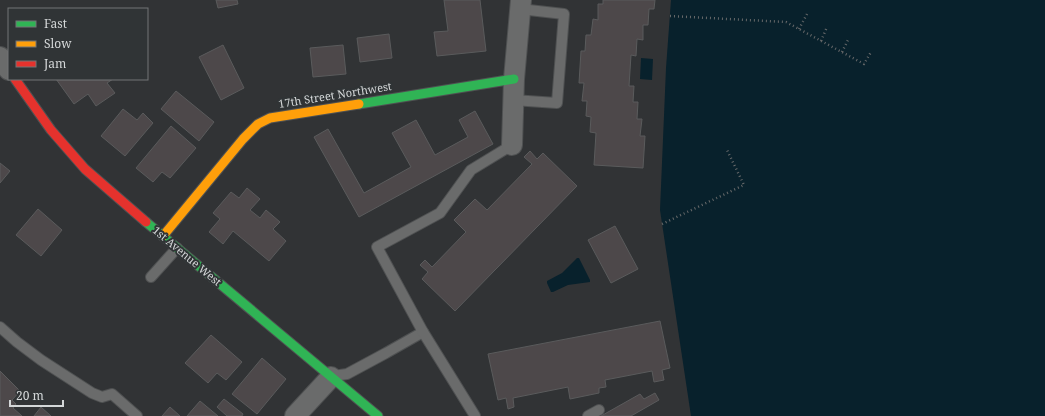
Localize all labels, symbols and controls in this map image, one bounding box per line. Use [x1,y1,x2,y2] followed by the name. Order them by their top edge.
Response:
[8,8,148,80] legend
[44,15,67,32] text: Fast
[44,35,72,52] text: Slow
[43,55,66,72] text: Jam
[277,78,393,111] street label: 17th Street Northwest
[150,222,225,289] street label: 1st Avenue West
[10,382,63,408] scale bar
[16,387,44,404] text: 20 m

